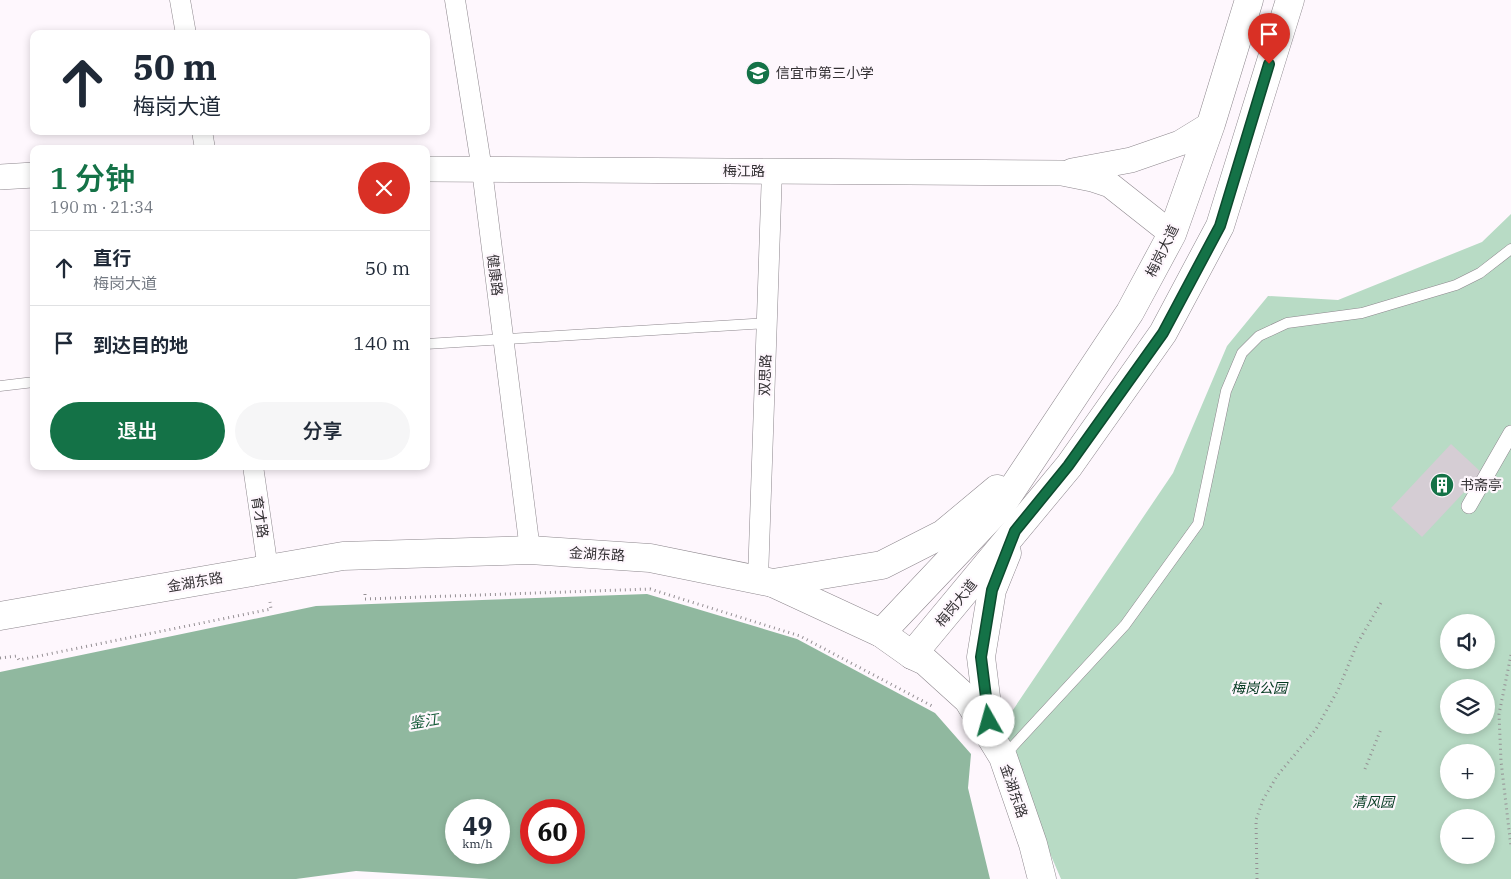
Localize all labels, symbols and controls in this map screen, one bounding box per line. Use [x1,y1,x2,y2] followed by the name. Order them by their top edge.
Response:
[1248,13,1290,64] pin
[1255,20,1283,48] icon: arrive
[133,44,217,90] text: 50 m
[50,50,115,115] icon: ahead
[745,60,771,86] school or university icon: 信宜市第三小学
[776,64,874,82] place label: 信宜市第三小学
[133,91,221,120] text: 梅岗大道
[50,158,135,197] text: 1 分钟
[358,162,410,214] button: close
[723,162,765,180] street label: 梅江路
[50,197,153,217] text: 190 m · 21:34
[1142,222,1182,280] street label: 梅岗大道
[93,246,131,270] text: 直行
[484,253,506,297] street label: 健康路
[50,254,78,282] icon: ahead
[365,256,410,280] text: 50 m
[93,273,157,293] text: 梅岗大道
[50,329,78,357] icon: arrive
[353,331,410,355] text: 140 m
[93,333,188,357] text: 到达目的地
[755,354,775,396] street label: 双思路
[50,402,225,460] button: 退出
[235,402,410,460] button: 分享
[1429,472,1455,498] building icon: 书斋亭
[1460,476,1502,494] place label: 书斋亭
[248,495,272,539] street label: 育才路
[569,544,625,564] street label: 金湖东路
[166,568,224,596] street label: 金湖东路
[931,576,981,630] street label: 梅岗大道
[1440,614,1495,864] map controls
[1440,614,1495,669] button: sound
[1231,679,1289,697] park label: 梅岗公园
[1440,679,1495,734] button: layers
[962,694,1014,746] position arrow
[408,709,442,733] water label: 鉴江
[1440,744,1495,799] button: +
[996,762,1032,820] street label: 金湖东路
[1352,793,1396,811] park label: 清风园
[520,799,585,864] speed limit sign: 60
[462,809,493,842] text: 49
[1440,809,1495,864] button: −
[462,836,493,851] text: km/h

